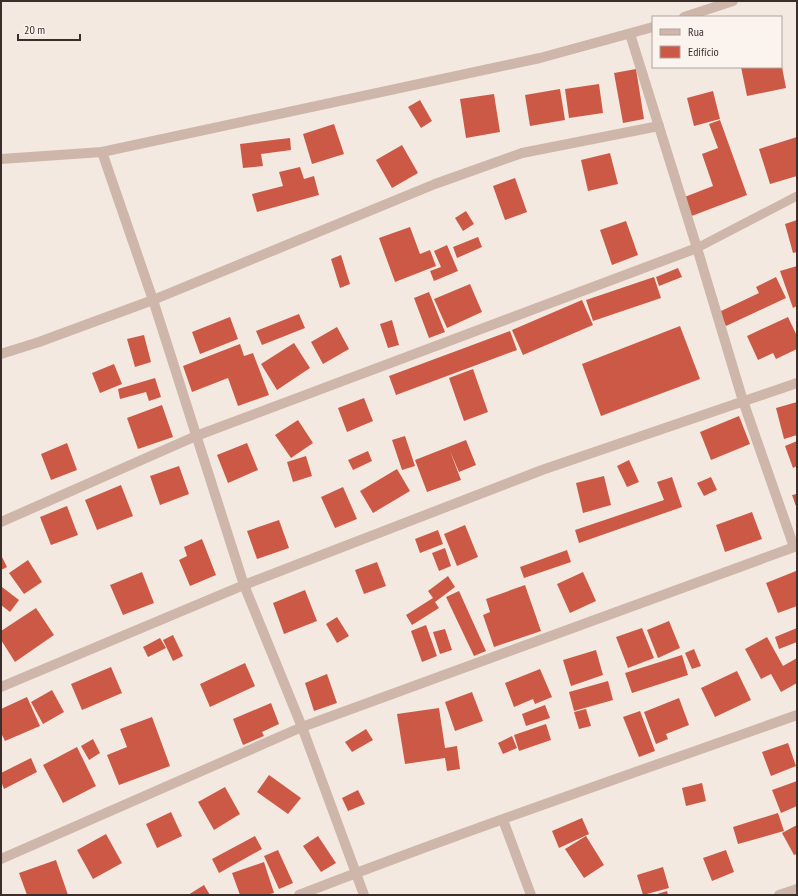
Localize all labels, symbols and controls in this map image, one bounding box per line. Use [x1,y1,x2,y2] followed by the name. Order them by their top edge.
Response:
[18,16,80,42] scale bar
[652,16,782,68] legend
[24,22,45,37] text: 20 m
[688,24,704,39] text: Rua
[688,44,719,59] text: Edifício

